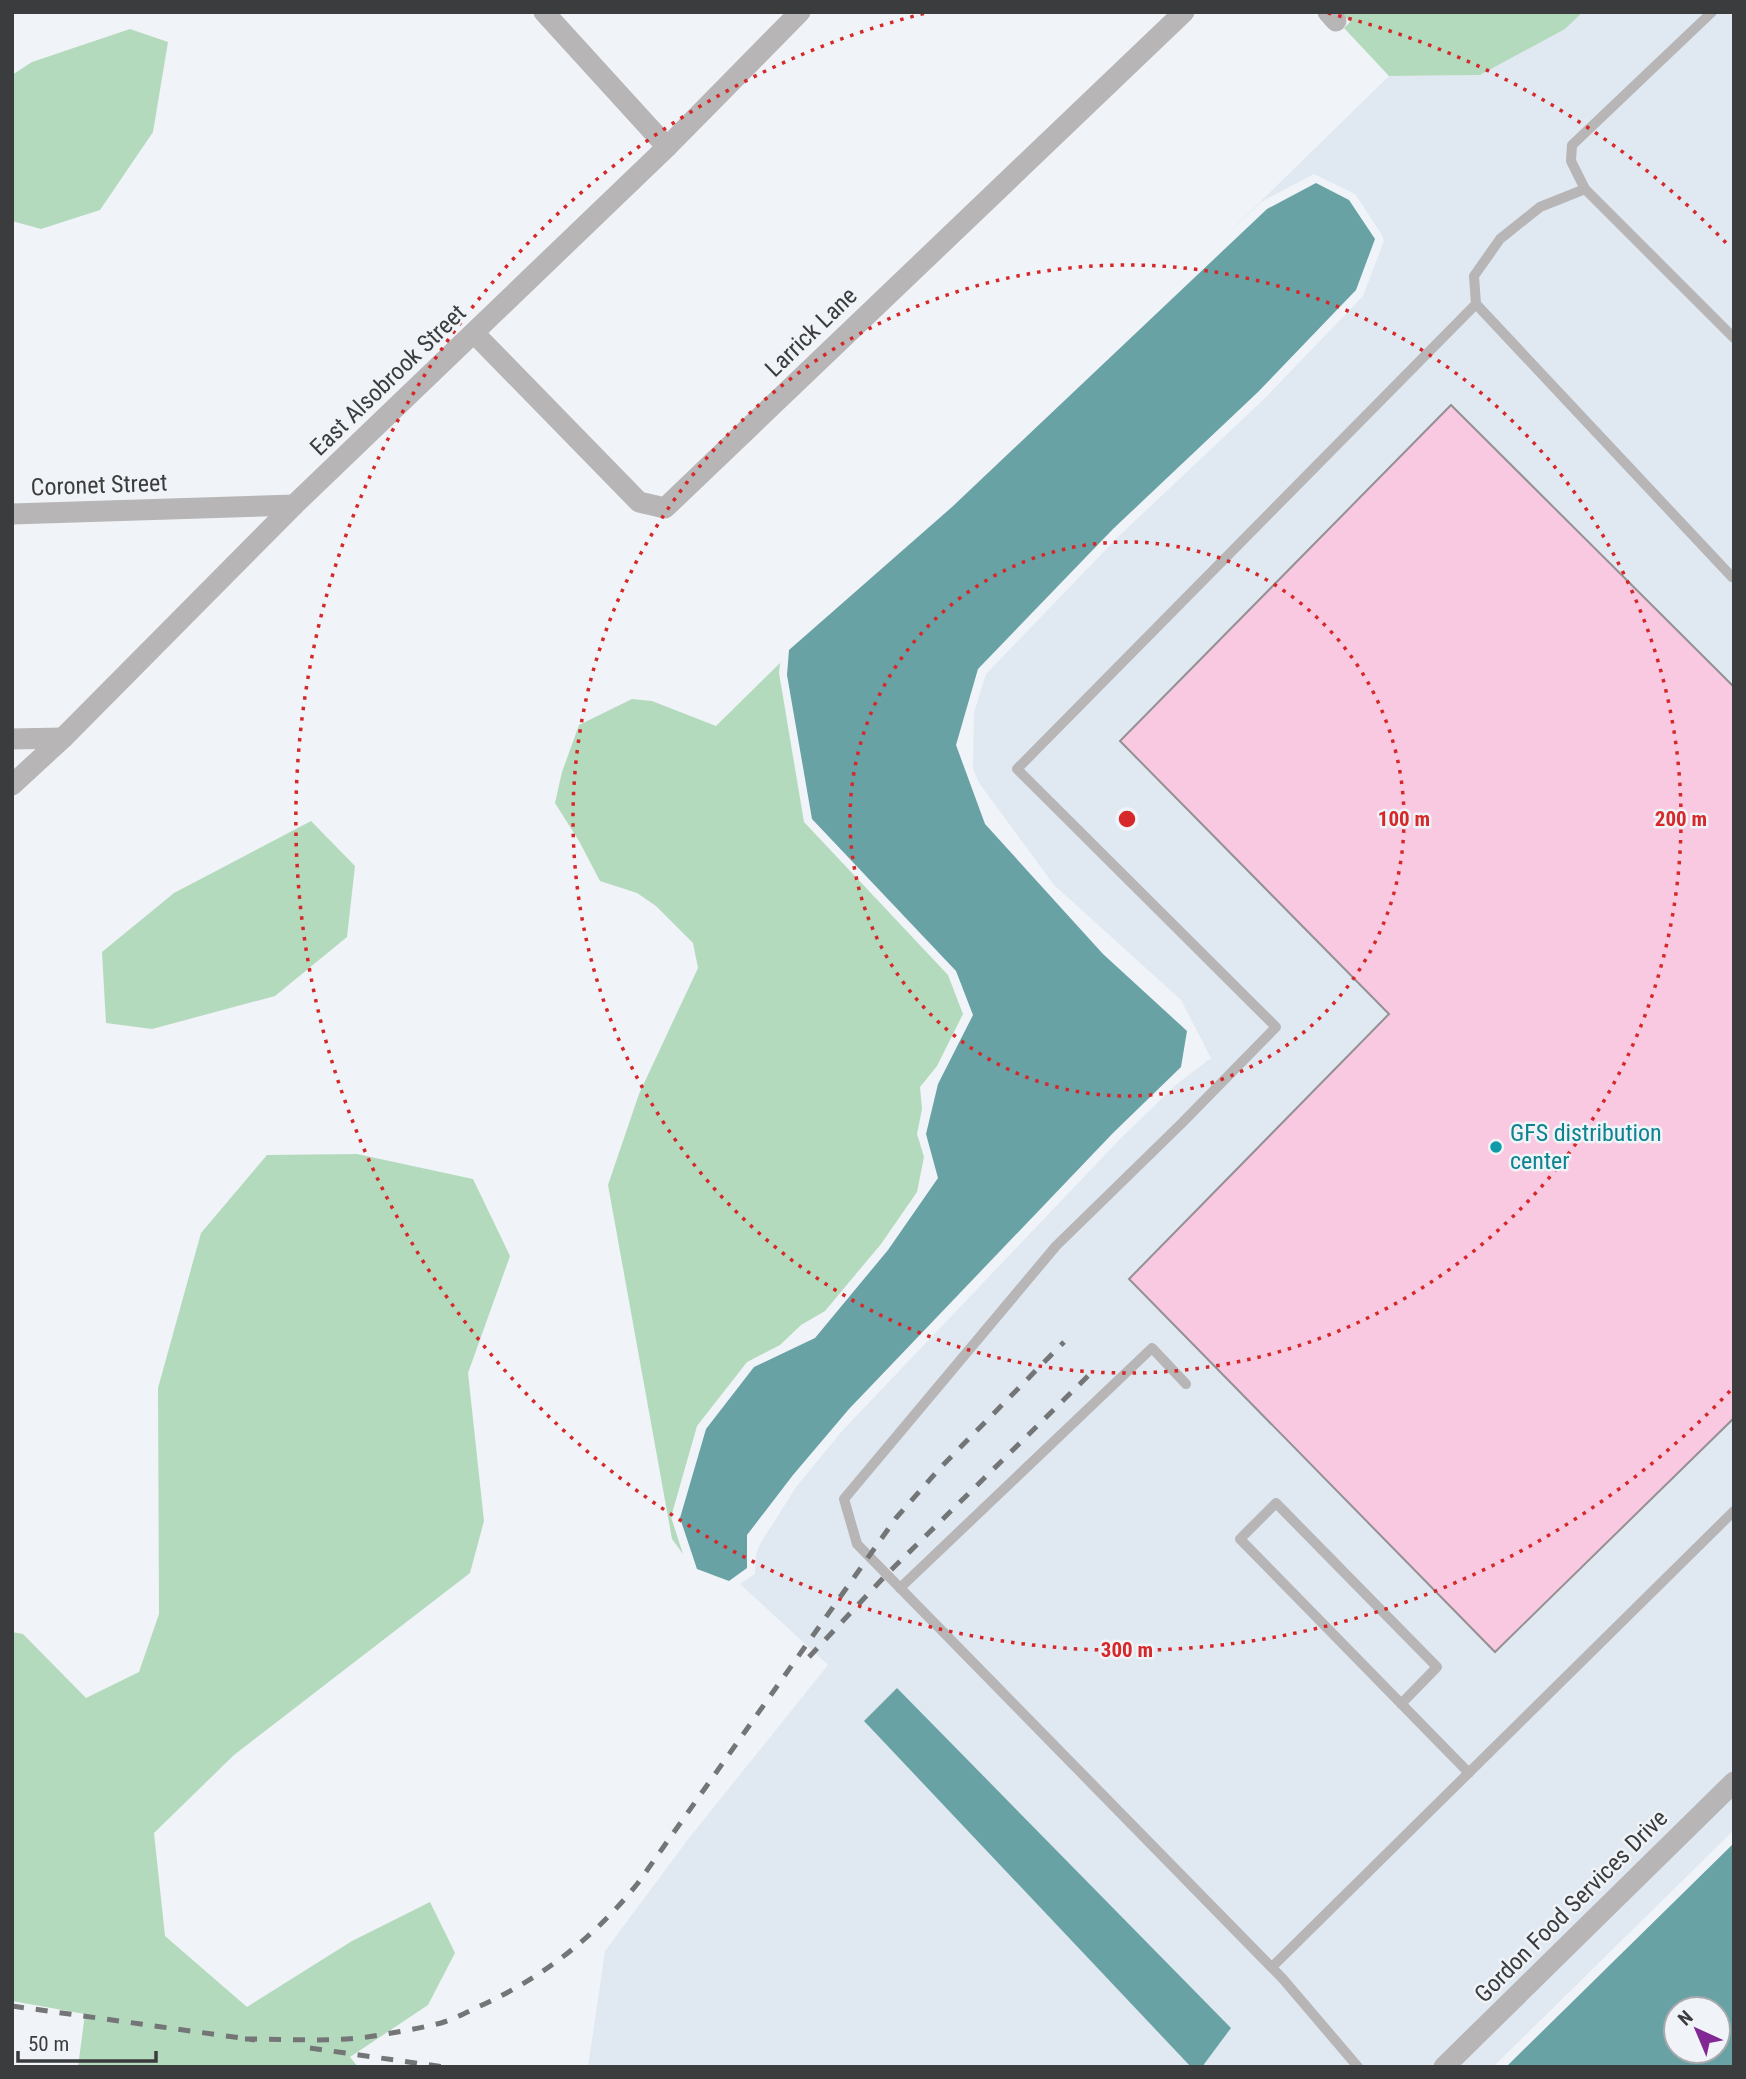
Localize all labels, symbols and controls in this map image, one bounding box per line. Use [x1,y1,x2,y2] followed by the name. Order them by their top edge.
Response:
[759,282,863,382] street label: Larrick Lane
[305,299,471,461] street label: East Alsobrook Street
[30,469,168,501] street label: Coronet Street
[1115,807,1139,831] centre of rings
[1378,807,1430,831] text: 100 m
[1655,807,1707,831] text: 200 m
[1510,1119,1662,1175] place label: GFS distribution center
[1488,1139,1504,1155] marker: GFS distribution center
[1101,1638,1153,1662] text: 300 m
[1469,1804,1673,2008] street label: Gordon Food Services Drive
[1662,1995,1732,2065] north arrow
[1673,2006,1698,2030] text: N
[18,2020,156,2064] scale bar
[28,2032,69,2056] text: 50 m

